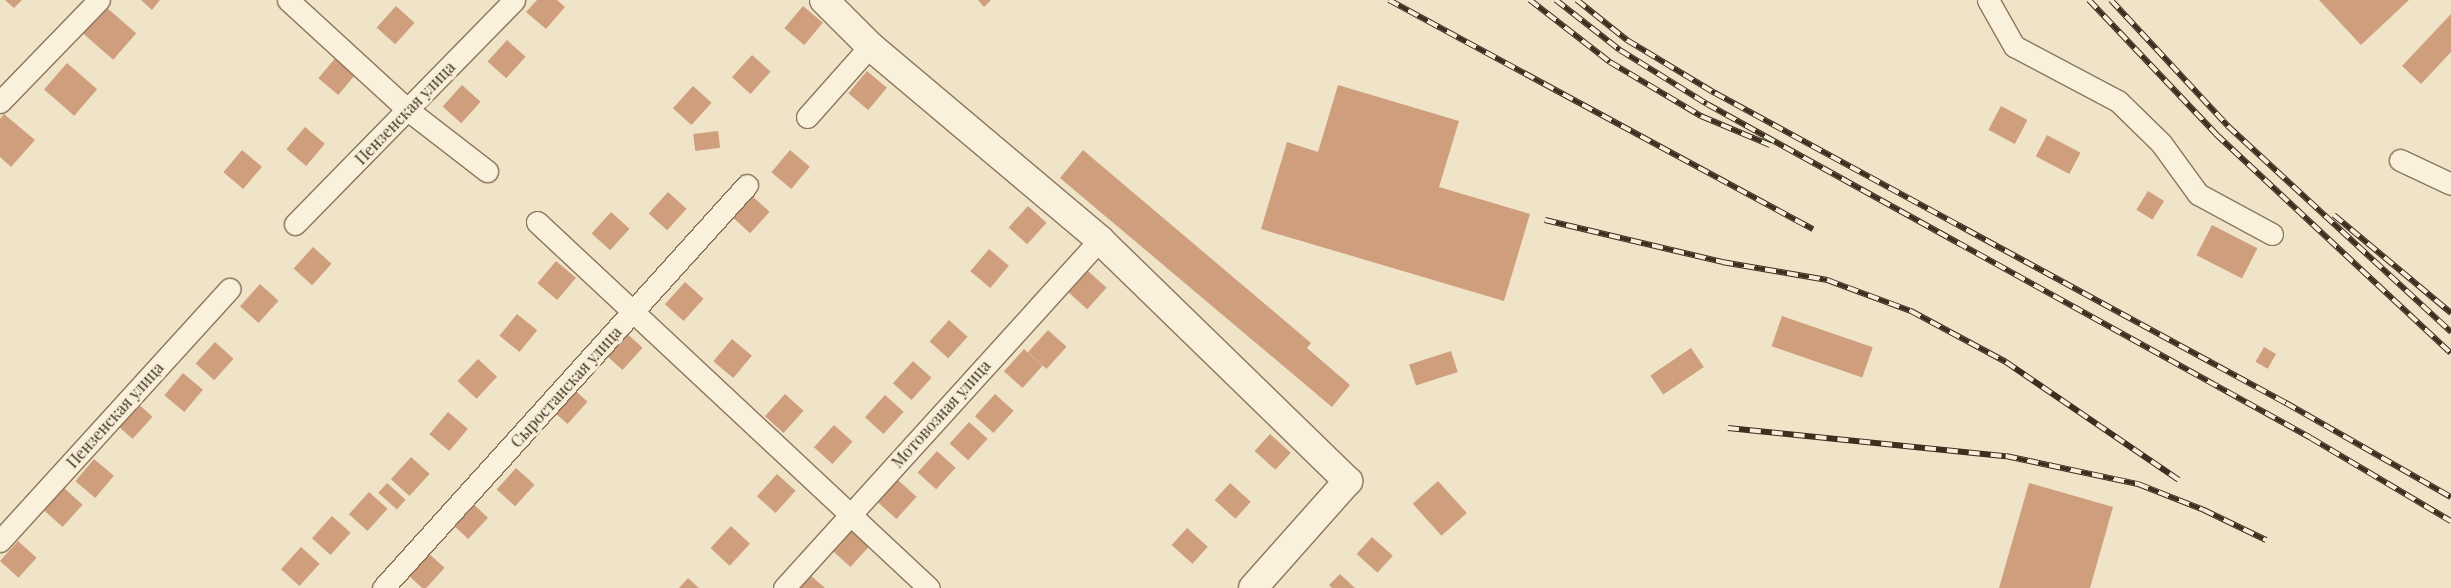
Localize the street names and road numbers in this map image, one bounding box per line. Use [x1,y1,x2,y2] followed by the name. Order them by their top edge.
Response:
[351,58,459,168] street label: Пензенская улица
[507,323,625,451] street label: Сыростанская улица
[888,356,994,472] street label: Мотовозная улица
[62,358,168,472] street label: Пензенская улица

